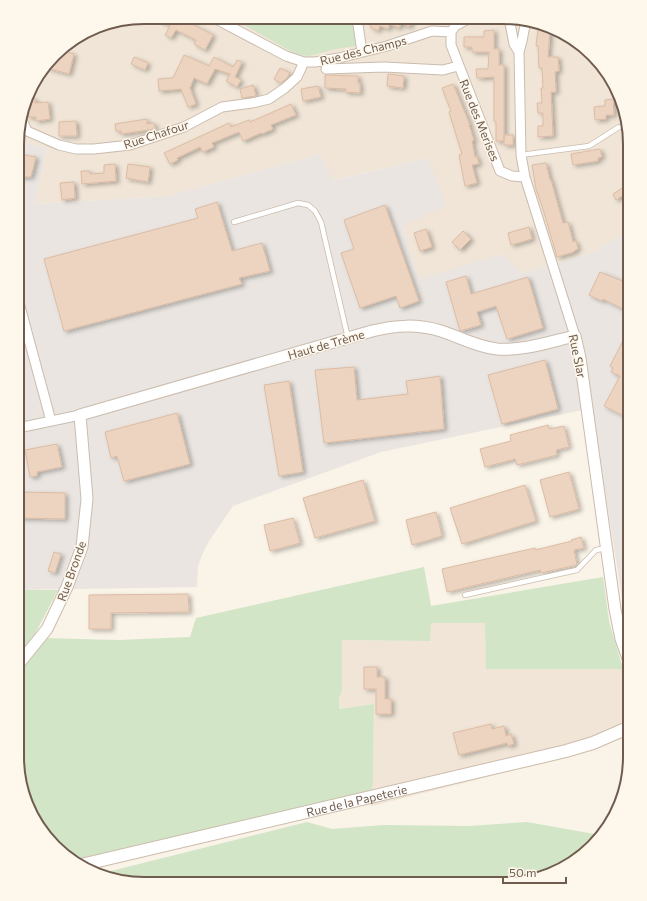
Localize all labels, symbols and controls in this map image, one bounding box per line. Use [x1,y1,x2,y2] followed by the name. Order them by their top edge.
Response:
[318,32,408,68] street label: Rue des Champs
[457,77,503,163] street label: Rue des Merises
[122,117,191,151] street label: Rue Chafour
[286,326,366,362] street label: Haut de Trème
[567,333,590,379] street label: Rue Slar
[54,539,88,603] street label: Rue Bronde
[305,782,408,819] street label: Rue de la Papeterie
[503,859,566,885] scale bar
[509,865,537,879] text: 50 m

